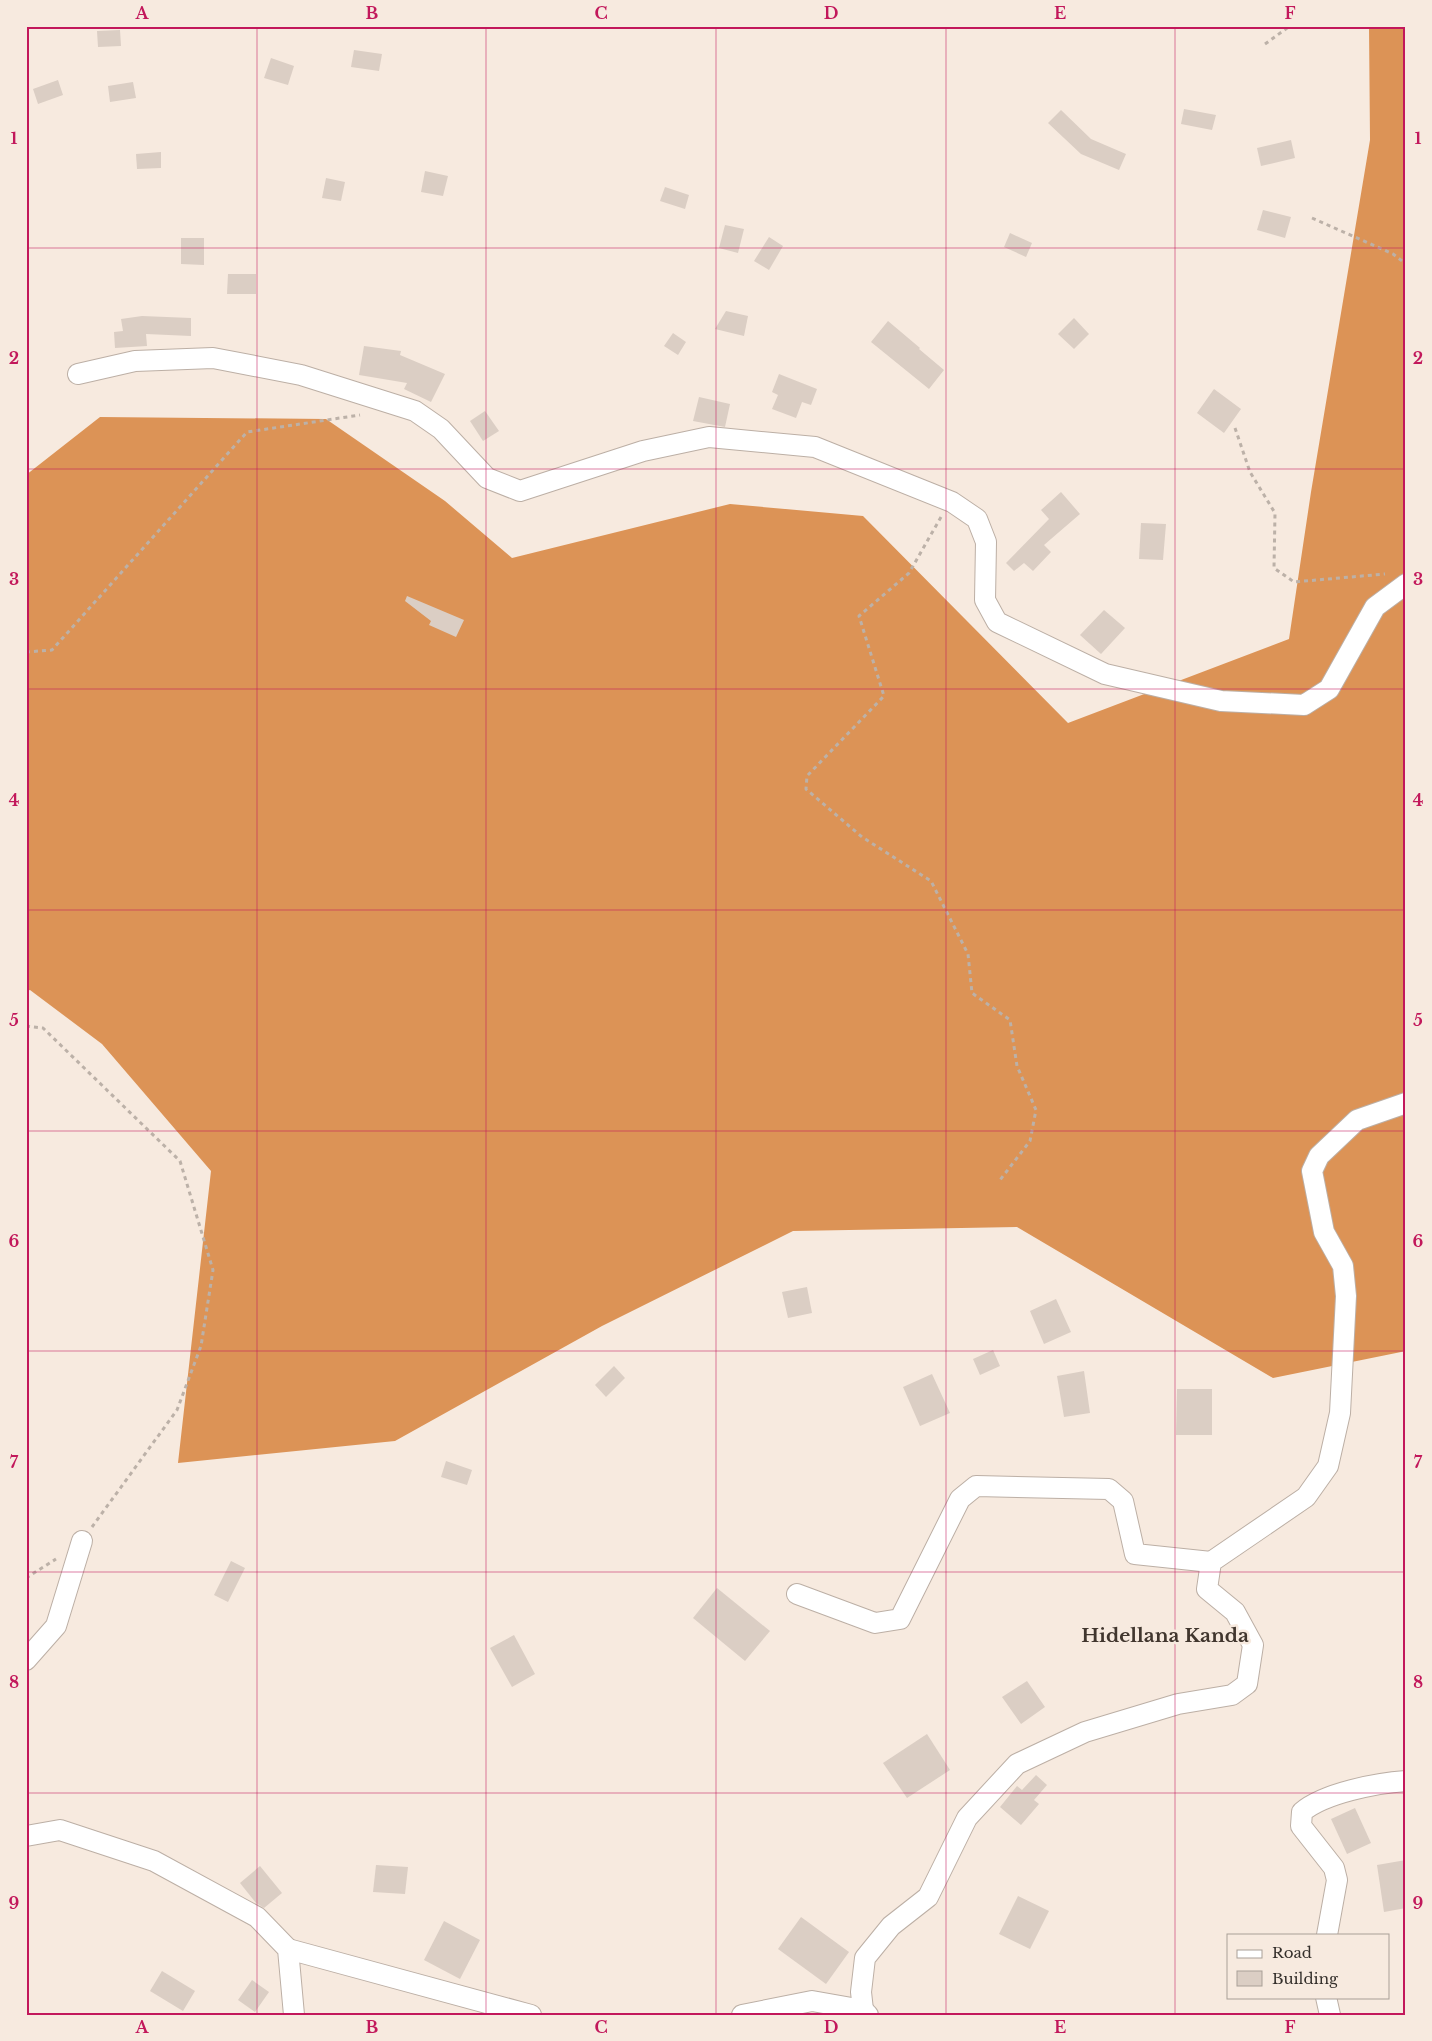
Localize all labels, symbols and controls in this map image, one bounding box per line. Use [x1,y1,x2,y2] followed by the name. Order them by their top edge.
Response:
[135,3,150,23] text: A
[366,3,379,23] text: B
[594,3,608,23] text: C
[824,3,838,23] text: D
[1054,3,1066,23] text: E
[1284,3,1296,23] text: F
[11,128,18,148] text: 1
[1415,128,1422,148] text: 1
[9,348,19,368] text: 2
[1413,348,1423,368] text: 2
[9,569,19,589] text: 3
[1413,569,1423,589] text: 3
[9,790,19,810] text: 4
[1413,790,1423,810] text: 4
[9,1010,19,1030] text: 5
[1413,1010,1423,1030] text: 5
[9,1231,20,1251] text: 6
[1413,1231,1424,1251] text: 6
[10,1452,19,1472] text: 7
[1414,1452,1423,1472] text: 7
[1081,1624,1249,1647] district label: Hidellana Kanda
[9,1672,19,1692] text: 8
[1413,1672,1423,1692] text: 8
[9,1893,20,1913] text: 9
[1413,1893,1424,1913] text: 9
[1227,1934,1390,1998] legend
[1272,1943,1312,1962] text: Road
[1272,1969,1339,1988] text: Building
[135,2017,150,2037] text: A
[366,2017,379,2037] text: B
[594,2017,608,2037] text: C
[824,2017,838,2037] text: D
[1054,2017,1066,2037] text: E
[1284,2017,1296,2037] text: F

